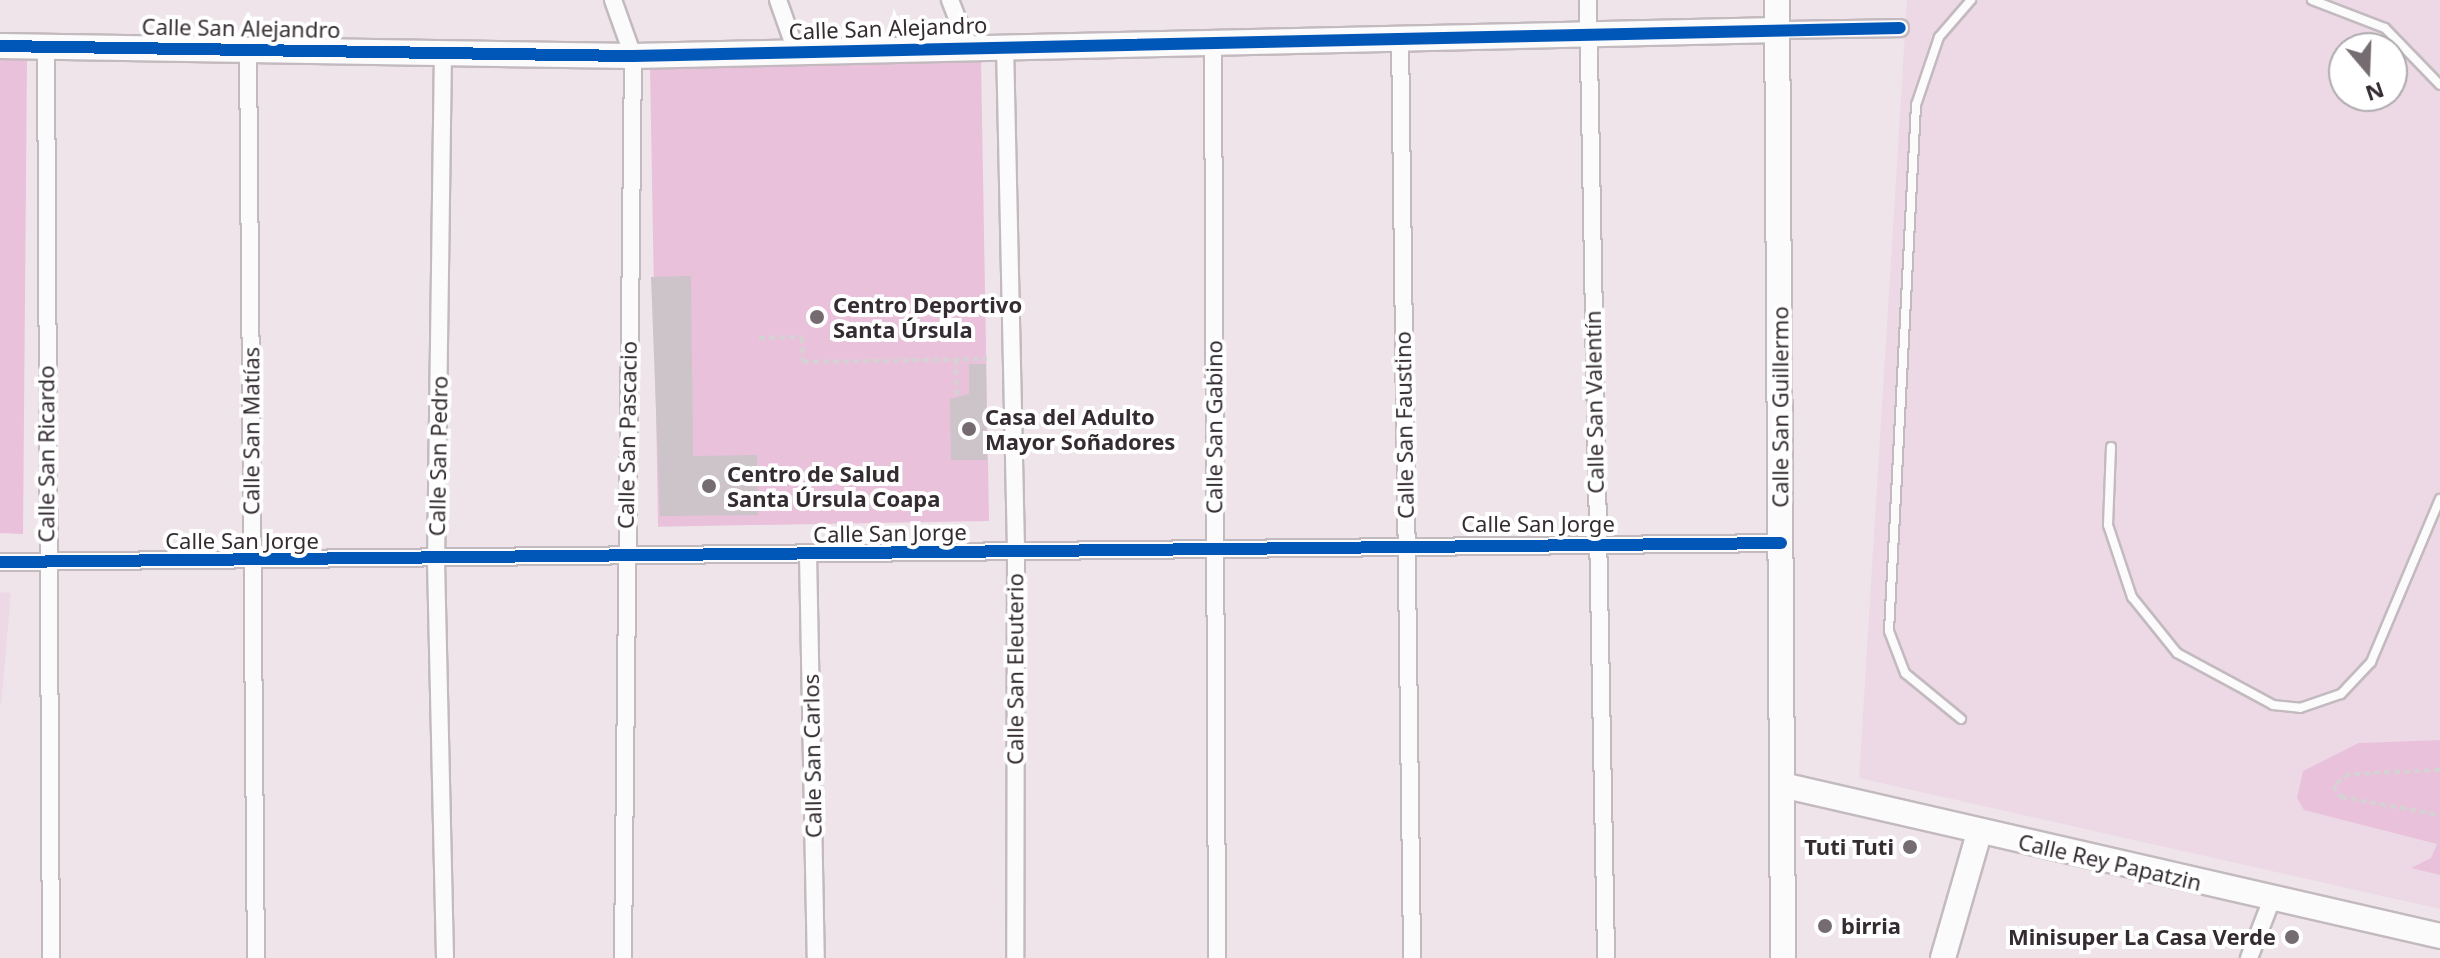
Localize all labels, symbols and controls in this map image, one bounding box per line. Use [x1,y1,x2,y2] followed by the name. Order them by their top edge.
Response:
[788,11,988,45] street label: Calle San Alejandro
[141,13,341,43] street label: Calle San Alejandro
[2328,32,2408,112] north arrow
[2362,76,2389,110] text: N
[833,291,1022,342] place label: Centro Deportivo Santa Úrsula
[1767,306,1793,508] street label: Calle San Guillermo
[808,308,826,326] marker: Centro Deportivo Santa Úrsula
[1579,310,1609,494] street label: Calle San Valentín
[1389,331,1419,519] street label: Calle San Faustino
[1201,340,1227,514] street label: Calle San Gabino
[612,341,642,529] street label: Calle San Pascacio
[238,347,264,515] street label: Calle San Matías
[33,365,59,543] street label: Calle San Ricardo
[423,375,453,537] street label: Calle San Pedro
[985,403,1175,454] place label: Casa del Adulto Mayor Soñadores
[960,420,978,438] marker: Casa del Adulto Mayor Soñadores
[727,460,940,512] place label: Centro de Salud Santa Úrsula Coapa
[698,475,720,497] marker: Centro de Salud Santa Úrsula Coapa
[1461,511,1615,537] street label: Calle San Jorge
[813,518,967,548] street label: Calle San Jorge
[165,528,319,554] street label: Calle San Jorge
[1002,573,1028,765] street label: Calle San Eleuterio
[797,674,827,838] street label: Calle San Carlos
[2016,828,2204,896] street label: Calle Rey Papatzin
[1804,834,1894,860] place label: Tuti Tuti
[1901,838,1919,856] marker: Tuti Tuti
[1841,913,1901,939] place label: birria
[1816,917,1834,935] marker: birria
[2008,924,2276,950] place label: Minisuper La Casa Verde
[2283,928,2301,946] marker: Minisuper La Casa Verde

